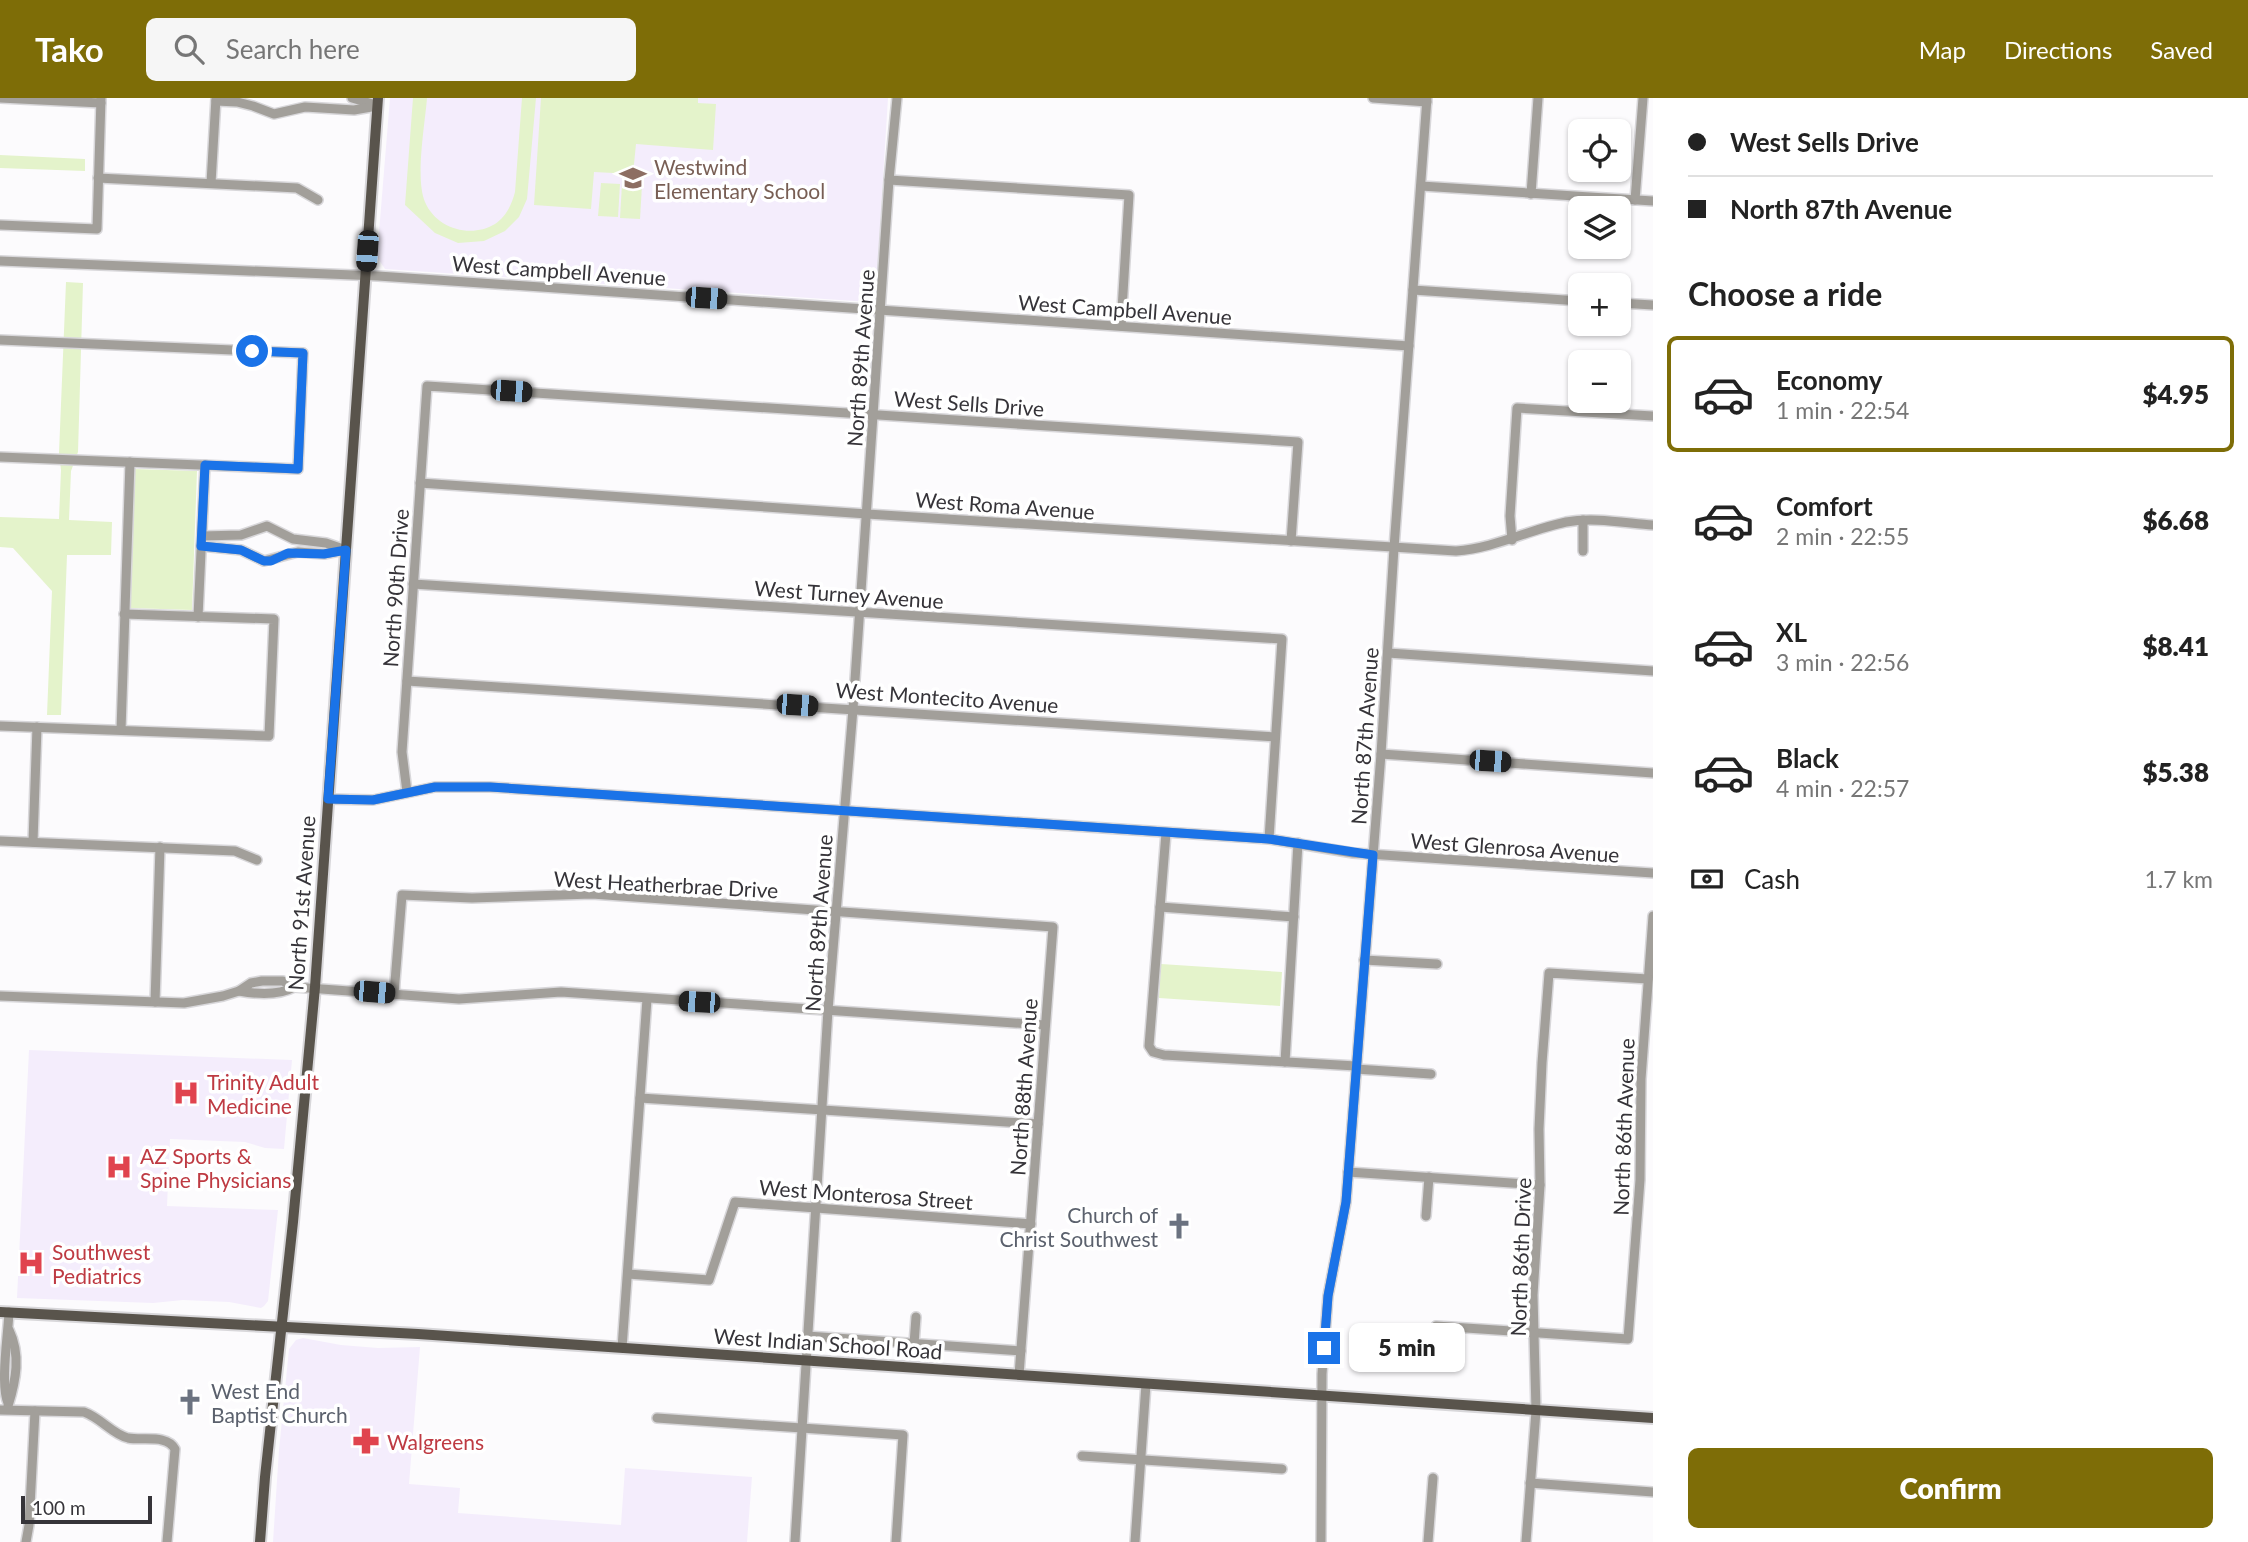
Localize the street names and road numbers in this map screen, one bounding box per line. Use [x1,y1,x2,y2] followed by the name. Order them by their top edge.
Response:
[451,250,667,290] street label: West Campbell Avenue
[841,269,879,447] street label: North 89th Avenue
[1017,289,1233,329] street label: West Campbell Avenue
[893,385,1045,421] street label: West Sells Drive
[914,486,1096,524] street label: West Roma Avenue
[377,508,413,668] street label: North 90th Drive
[754,575,944,613] street label: West Turney Avenue
[1345,647,1383,825] street label: North 87th Avenue
[835,677,1059,717] street label: West Montecito Avenue
[282,815,320,991] street label: North 91st Avenue
[1410,827,1620,867] street label: West Glenrosa Avenue
[799,834,837,1012] street label: North 89th Avenue
[553,866,779,902] street label: West Heatherbrae Drive
[1004,998,1042,1176] street label: North 88th Avenue
[1607,1038,1639,1216] street label: North 86th Avenue
[758,1174,974,1214] street label: West Monterosa Street
[1505,1177,1535,1337] street label: North 86th Drive
[713,1323,943,1363] street label: West Indian School Road

